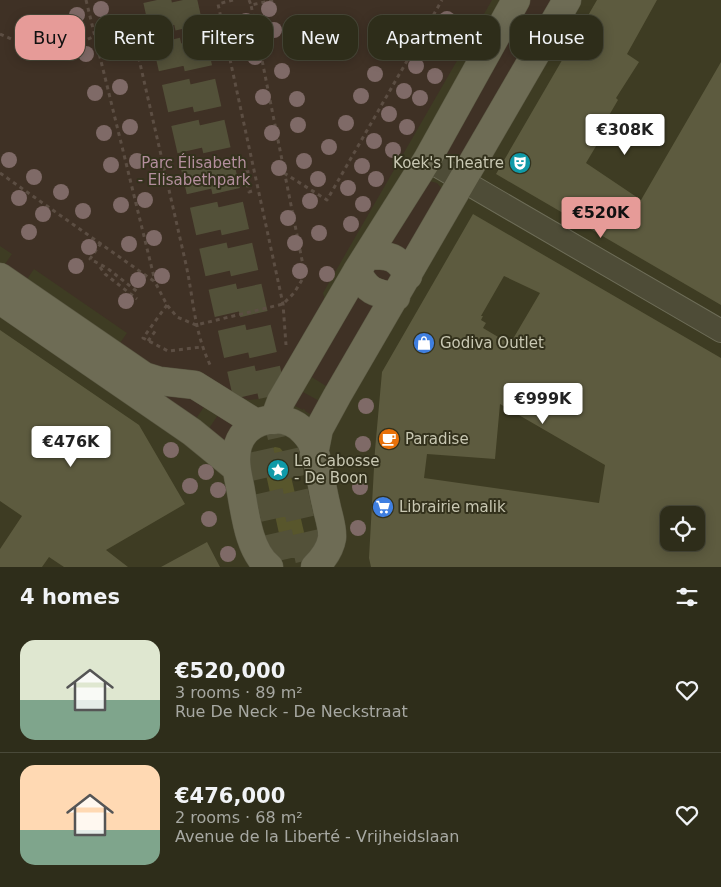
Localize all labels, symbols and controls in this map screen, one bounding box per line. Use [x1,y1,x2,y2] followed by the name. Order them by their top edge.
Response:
[15,15,85,60] chip: Buy
[95,15,173,60] chip: Rent
[183,15,273,60] chip: Filters
[283,15,358,60] chip: New
[368,15,500,60] chip: Apartment
[510,15,603,60] chip: House
[590,114,660,156] pin: €308K
[597,120,653,139] text: €308K
[508,151,532,175] theatre icon: Koek's Theatre
[138,153,251,189] park label: Parc Élisabeth - Elisabethpark
[393,154,504,172] place label: Koek's Theatre
[566,196,636,239] pin: €520K
[573,203,629,222] text: €520K
[412,331,436,355] shop icon: Godiva Outlet
[440,334,544,352] place label: Godiva Outlet
[508,382,578,425] pin: €999K
[515,389,571,408] text: €999K
[36,426,106,468] pin: €476K
[377,427,401,451] cafe icon: Paradise
[405,430,469,448] place label: Paradise
[43,432,99,451] text: €476K
[294,452,380,487] place label: La Cabosse - De Boon
[266,458,290,482] place icon: La Cabosse - De Boon
[371,495,395,519] supermarket icon: Librairie malik
[399,498,506,516] place label: Librairie malik
[660,506,705,551] map controls
[660,506,705,551] button: locate
[673,583,701,611] icon: filters
[20,585,120,609] text: 4 homes
[175,659,285,683] text: €520,000
[60,660,120,720] icon: home
[673,676,701,704] icon: heart
[175,683,303,702] text: 3 rooms · 89 m²
[175,702,408,721] text: Rue De Neck - De Neckstraat
[175,784,285,808] text: €476,000
[60,785,120,845] icon: home
[673,801,701,829] icon: heart
[175,808,303,827] text: 2 rooms · 68 m²
[175,827,459,846] text: Avenue de la Liberté - Vrijheidslaan

